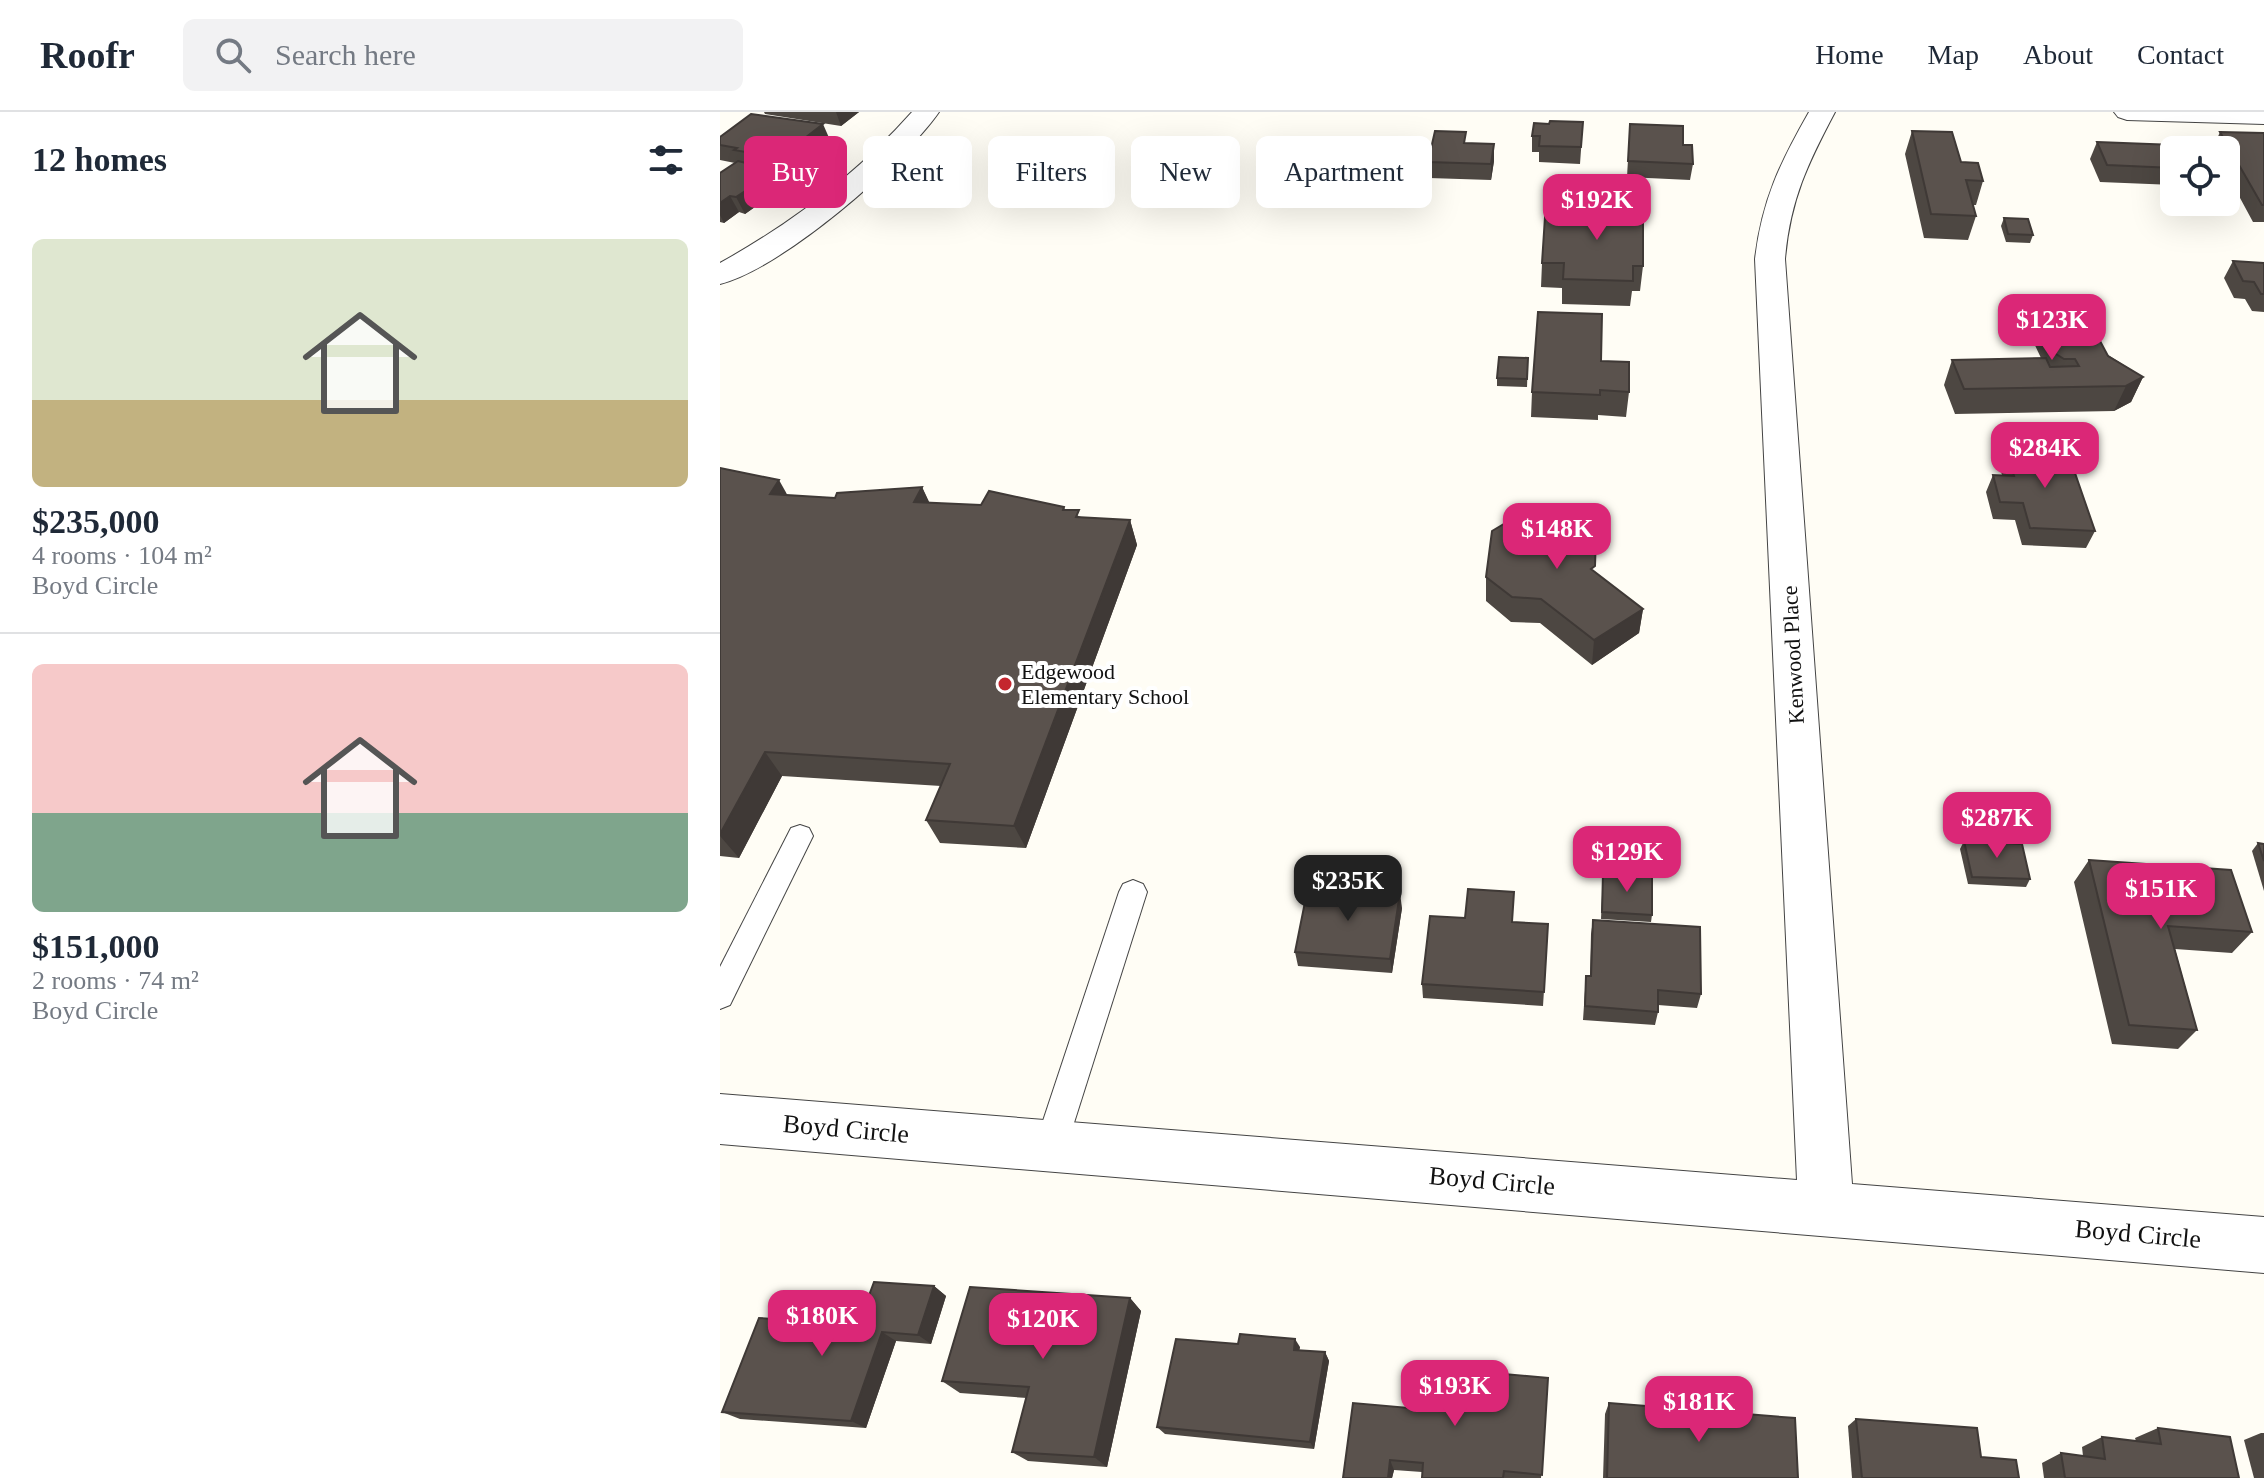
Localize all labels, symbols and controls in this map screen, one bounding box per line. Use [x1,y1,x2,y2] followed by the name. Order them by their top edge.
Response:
[183,19,743,91] search box
[211,33,255,77] icon: search
[40,34,135,76] text: Roofr
[275,38,416,71] text: Search here
[1815,39,1884,70] text: Home
[1928,39,1979,70] text: Map
[2023,39,2093,70] text: About
[2137,39,2224,70] text: Contact
[744,136,847,208] chip: Buy
[863,136,972,208] chip: Rent
[988,136,1115,208] chip: Filters
[1131,136,1240,208] chip: New
[1256,136,1432,208] chip: Apartment
[2160,136,2240,216] map controls
[2160,136,2240,216] button: locate
[644,138,688,182] icon: filters
[32,141,167,178] text: 12 homes
[1541,174,1653,242] pin: $192K
[1561,185,1633,214] text: $192K
[288,291,432,435] icon: home
[1996,294,2108,362] pin: $123K
[2016,305,2088,334] text: $123K
[1989,422,2101,490] pin: $284K
[2009,433,2081,462] text: $284K
[32,503,160,540] text: $235,000
[1501,503,1613,571] pin: $148K
[1521,514,1593,543] text: $148K
[32,541,212,570] text: 4 rooms · 104 m²
[32,571,158,600] text: Boyd Circle
[1777,585,1809,725] street label: Kenwood Place
[1021,659,1189,709] place label: Edgewood Elementary School
[996,675,1014,693] marker: Edgewood Elementary School
[288,716,432,860] icon: home
[1941,792,2053,860] pin: $287K
[1961,803,2033,832] text: $287K
[1571,826,1683,894] pin: $129K
[1591,837,1663,866] text: $129K
[1292,855,1404,923] pin: $235K
[2105,863,2217,931] pin: $151K
[1312,866,1384,895] text: $235K
[2125,874,2197,903] text: $151K
[32,928,160,965] text: $151,000
[32,966,199,995] text: 2 rooms · 74 m²
[32,996,158,1025] text: Boyd Circle
[782,1109,910,1149] street label: Boyd Circle
[1428,1161,1556,1201] street label: Boyd Circle
[2074,1214,2202,1254] street label: Boyd Circle
[766,1290,878,1358] pin: $180K
[987,1293,1099,1361] pin: $120K
[786,1301,858,1330] text: $180K
[1007,1304,1079,1333] text: $120K
[1399,1360,1511,1428] pin: $193K
[1419,1371,1491,1400] text: $193K
[1643,1376,1755,1444] pin: $181K
[1663,1387,1735,1416] text: $181K

